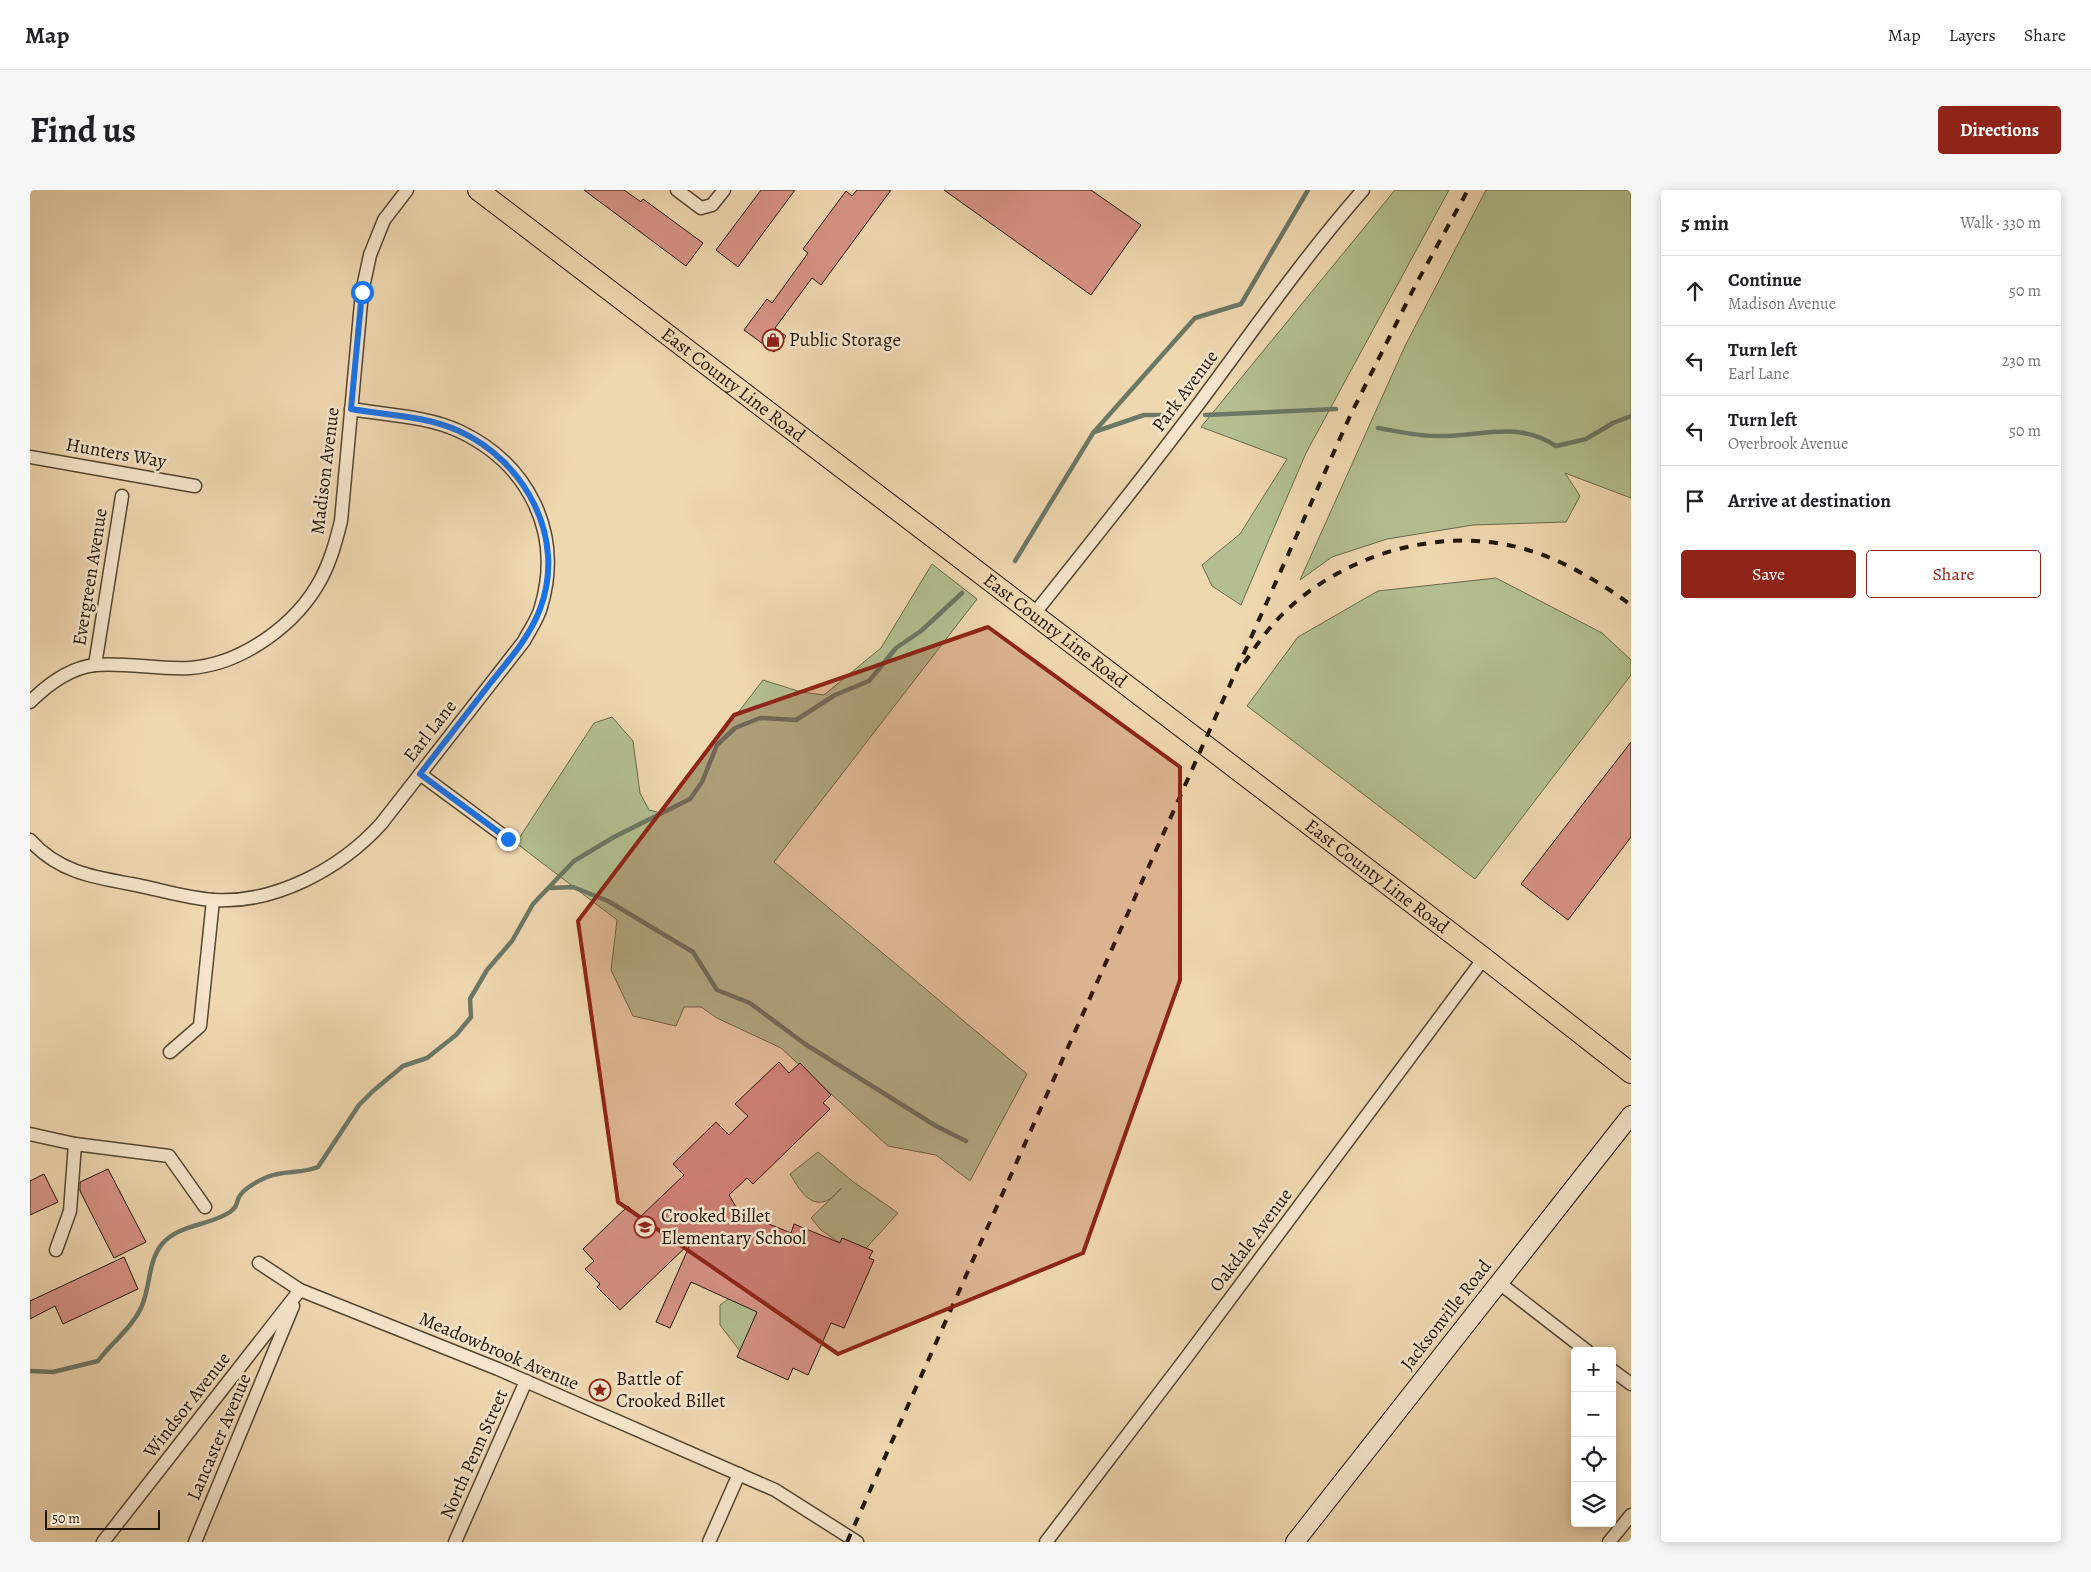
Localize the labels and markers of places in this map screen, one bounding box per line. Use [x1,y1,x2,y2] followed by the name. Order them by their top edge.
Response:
[789,327,901,353] place label: Public Storage
[761,328,785,352] shop icon: Public Storage
[661,1203,807,1251] place label: Crooked Billet Elementary School
[633,1215,657,1239] school or university icon: Crooked Billet Elementary School
[616,1366,726,1414] place label: Battle of Crooked Billet
[588,1378,612,1402] place icon: Battle of Crooked Billet

